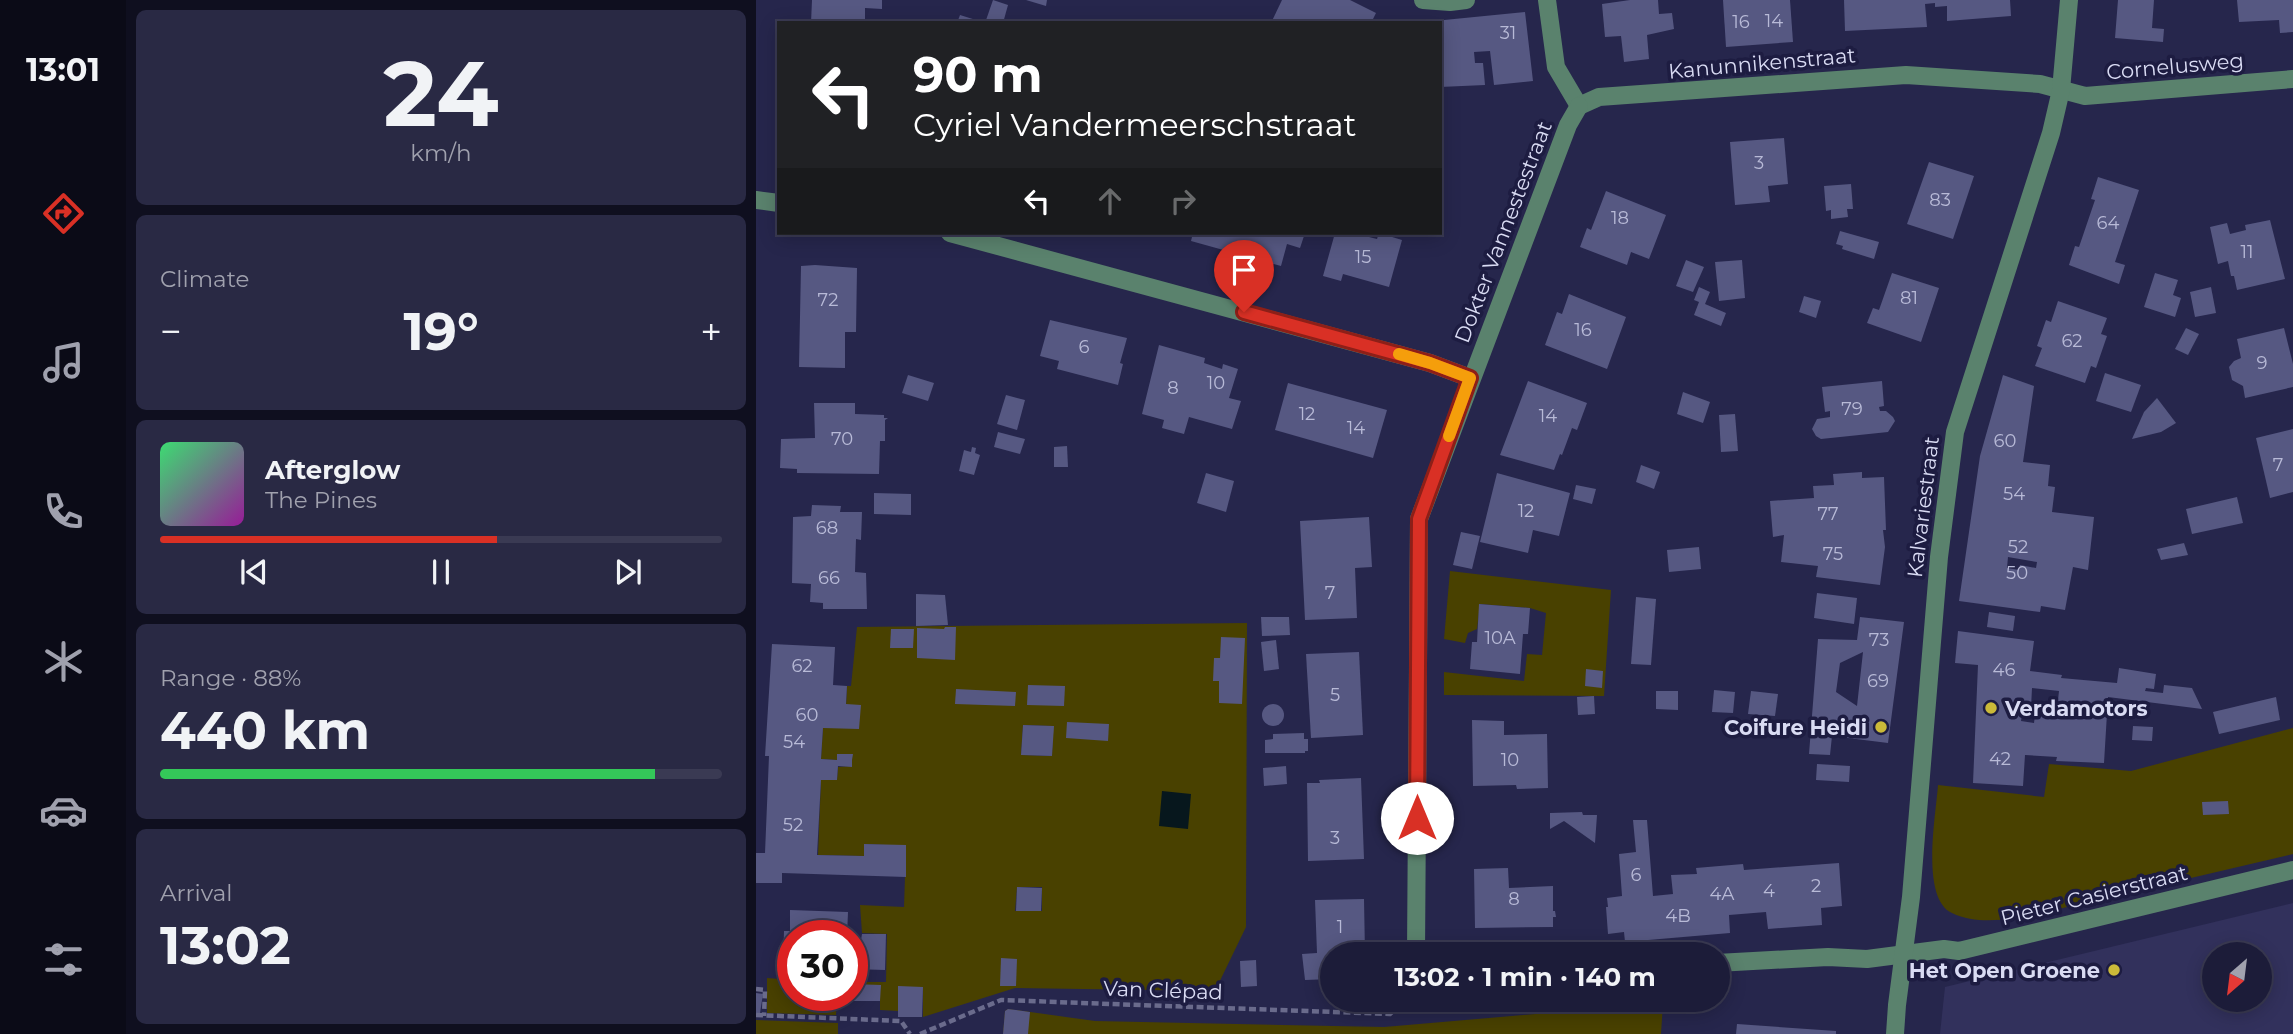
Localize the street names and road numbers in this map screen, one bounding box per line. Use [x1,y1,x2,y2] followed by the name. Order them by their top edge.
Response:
[1667,42,1857,84] street label: Kanunnikenstraat
[2105,48,2245,84] street label: Cornelusweg
[1449,118,1557,346] street label: Dokter Vannestestraat
[1902,435,1944,579] street label: Kalvariestraat
[1998,860,2190,930] street label: Pieter Casierstraat
[1103,975,1223,1005] street label: Van Clépad

